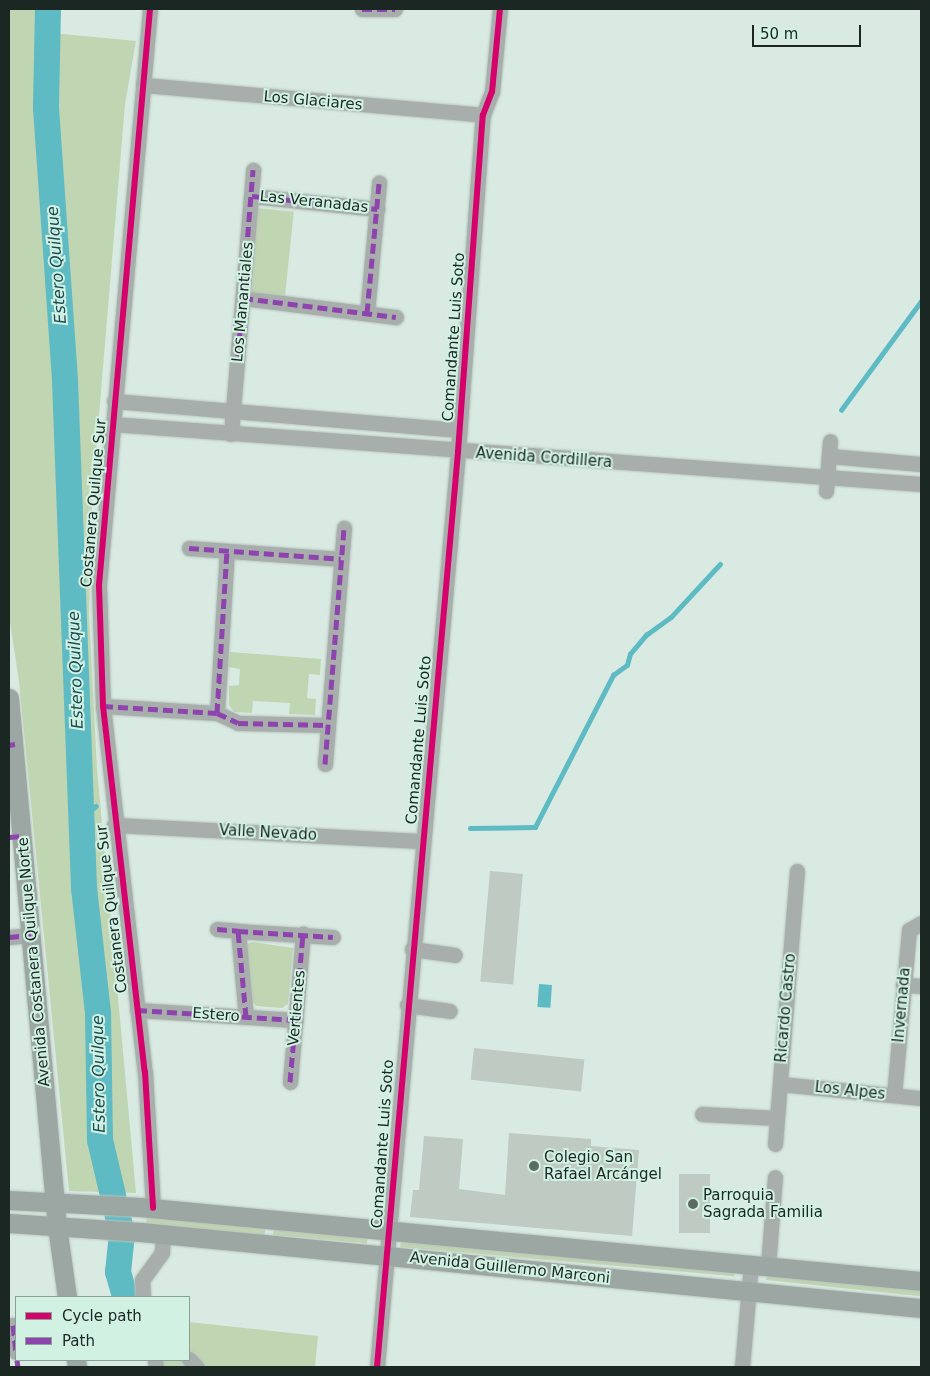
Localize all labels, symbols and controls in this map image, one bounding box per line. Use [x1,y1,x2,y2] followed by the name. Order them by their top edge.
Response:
[755,15,864,47] scale bar
[760,25,798,43] text: 50 m
[263,88,363,114] street label: Los Glaciares
[259,187,369,217] street label: Las Veranadas
[43,206,71,324] water label: Estero Quilque
[229,241,257,363] street label: Los Manantiales
[439,252,469,422] street label: Comandante Luis Soto
[78,418,110,588] street label: Costanera Quilque Sur
[475,444,613,472] street label: Avenida Cordillera
[64,611,88,729] water label: Estero Quilque
[403,655,435,825] street label: Comandante Luis Soto
[219,821,317,845] street label: Valle Nevado
[93,824,131,994] street label: Costanera Quilque Sur
[14,836,54,1088] street label: Avenida Costanera Quilque Norte
[772,953,800,1063] street label: Ricardo Castro
[890,967,914,1043] street label: Invernada
[285,969,309,1047] street label: Vertientes
[192,1004,240,1026] street label: Estero
[88,1015,110,1133] water label: Estero Quilque
[368,1059,398,1229] street label: Comandante Luis Soto
[814,1078,886,1104] street label: Los Alpes
[544,1148,662,1183] place label: Colegio San Rafael Arcángel
[528,1160,540,1172] marker: Colegio San Rafael Arcángel
[703,1186,823,1221] place label: Parroquia Sagrada Familia
[687,1198,699,1210] marker: Parroquia Sagrada Familia
[409,1249,611,1287] street label: Avenida Guillermo Marconi
[15,1296,190,1361] legend
[62,1307,142,1325] text: Cycle path
[62,1332,95,1350] text: Path

